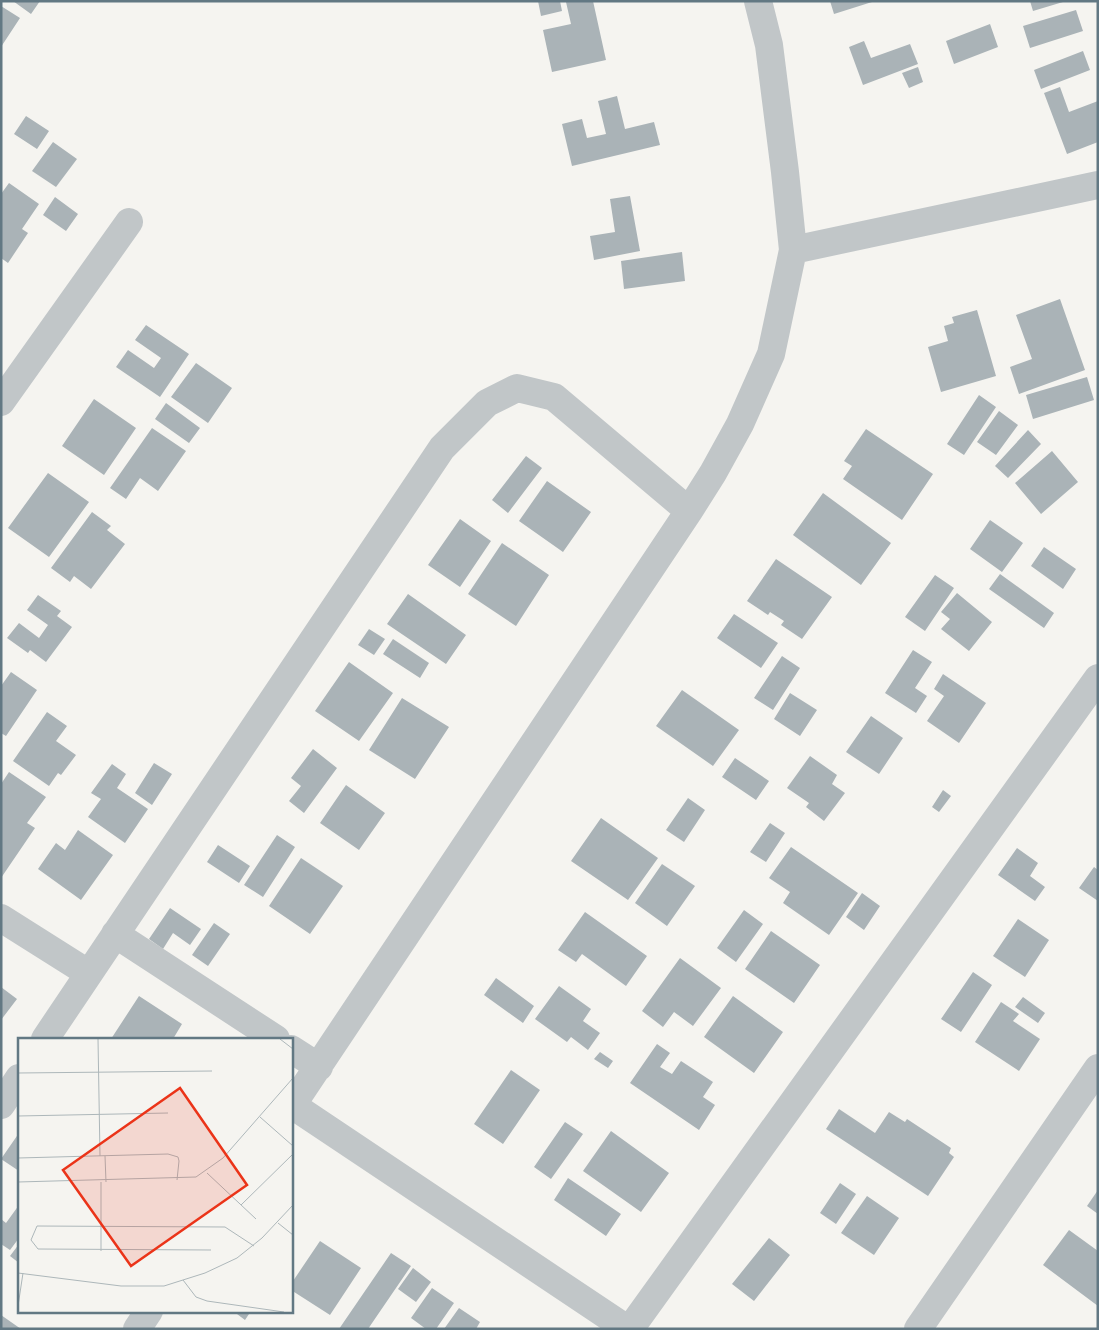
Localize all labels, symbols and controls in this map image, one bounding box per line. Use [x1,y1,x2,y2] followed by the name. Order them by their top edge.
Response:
[18,1038,292,1312] inset map

